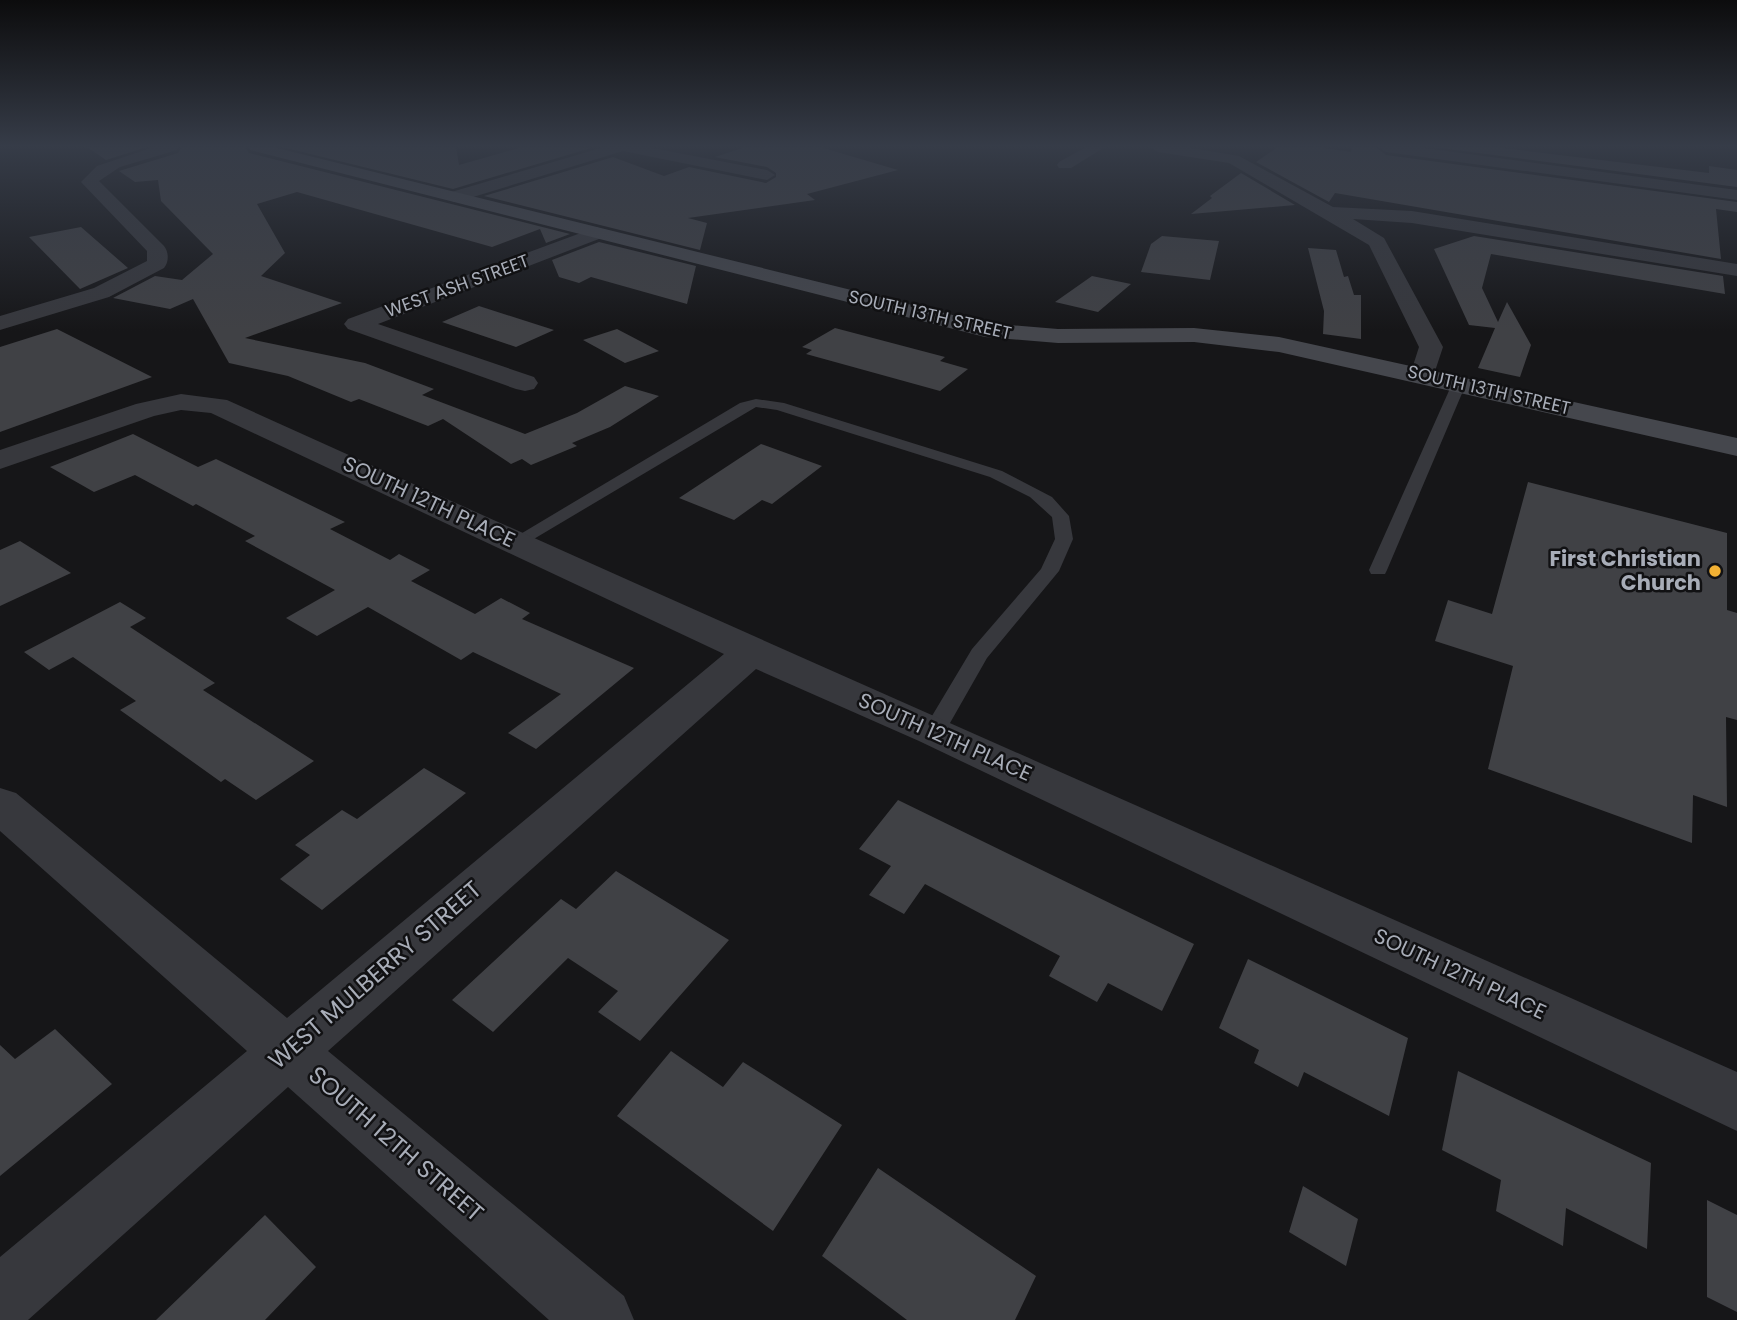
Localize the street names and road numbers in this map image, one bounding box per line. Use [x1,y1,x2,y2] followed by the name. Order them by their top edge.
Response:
[381,248,532,323] street label: WEST ASH STREET
[846,284,1014,345] street label: SOUTH 13TH STREET
[1405,359,1573,420] street label: SOUTH 13TH STREET
[338,449,520,554] street label: SOUTH 12TH PLACE
[854,685,1037,788] street label: SOUTH 12TH PLACE
[261,873,488,1076] street label: WEST MULBERRY STREET
[1369,921,1551,1026] street label: SOUTH 12TH PLACE
[302,1058,491,1229] street label: SOUTH 12TH STREET

